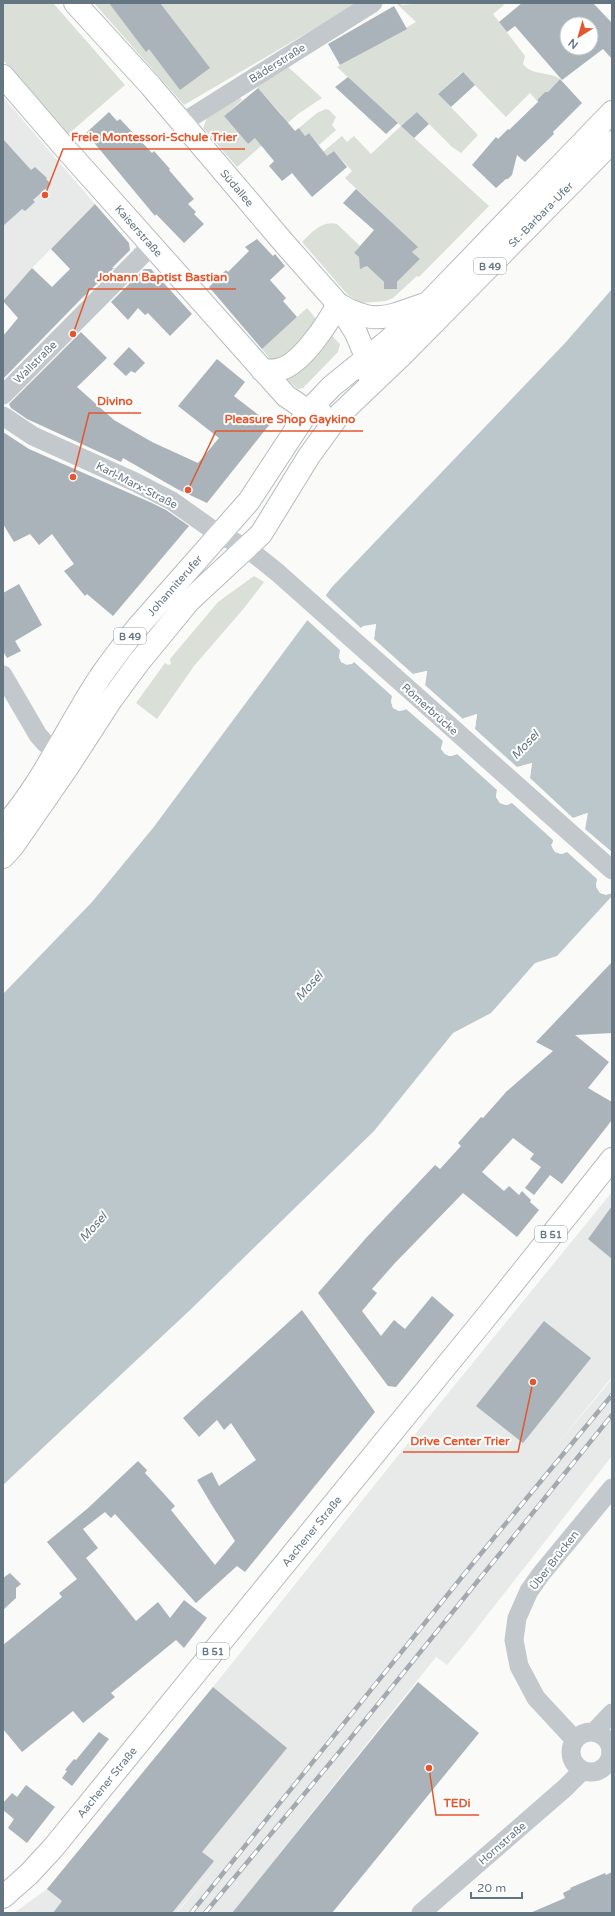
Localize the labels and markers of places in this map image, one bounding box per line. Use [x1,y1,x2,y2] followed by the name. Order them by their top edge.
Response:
[63,125,245,149] callout: Freie Montessori-Schule Trier
[89,265,236,289] callout: Johann Baptist Bastian
[89,389,141,413] callout: Divino
[216,407,363,431] callout: Pleasure Shop Gaykino
[403,1428,518,1452] callout: Drive Center Trier
[436,1791,479,1815] callout: TEDi

